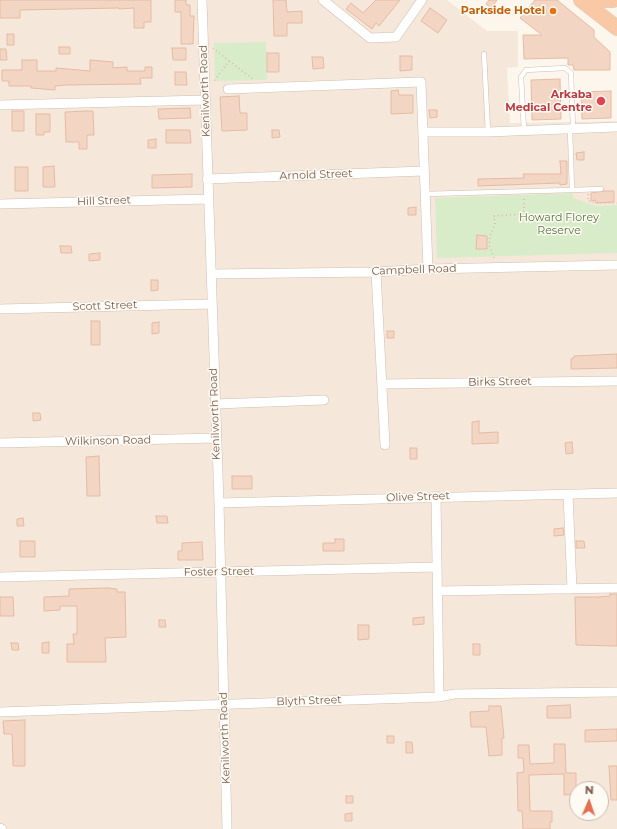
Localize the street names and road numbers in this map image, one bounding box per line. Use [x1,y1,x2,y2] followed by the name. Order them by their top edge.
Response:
[197,45,213,137] street label: Kenilworth Road
[279,167,353,183] street label: Arnold Street
[77,193,131,209] street label: Hill Street
[371,262,457,278] street label: Campbell Road
[72,298,138,314] street label: Scott Street
[207,368,223,460] street label: Kenilworth Road
[468,375,532,389] street label: Birks Street
[65,434,151,448] street label: Wilkinson Road
[386,489,450,505] street label: Olive Street
[184,565,254,579] street label: Foster Street
[217,692,233,784] street label: Kenilworth Road
[276,693,342,709] street label: Blyth Street

